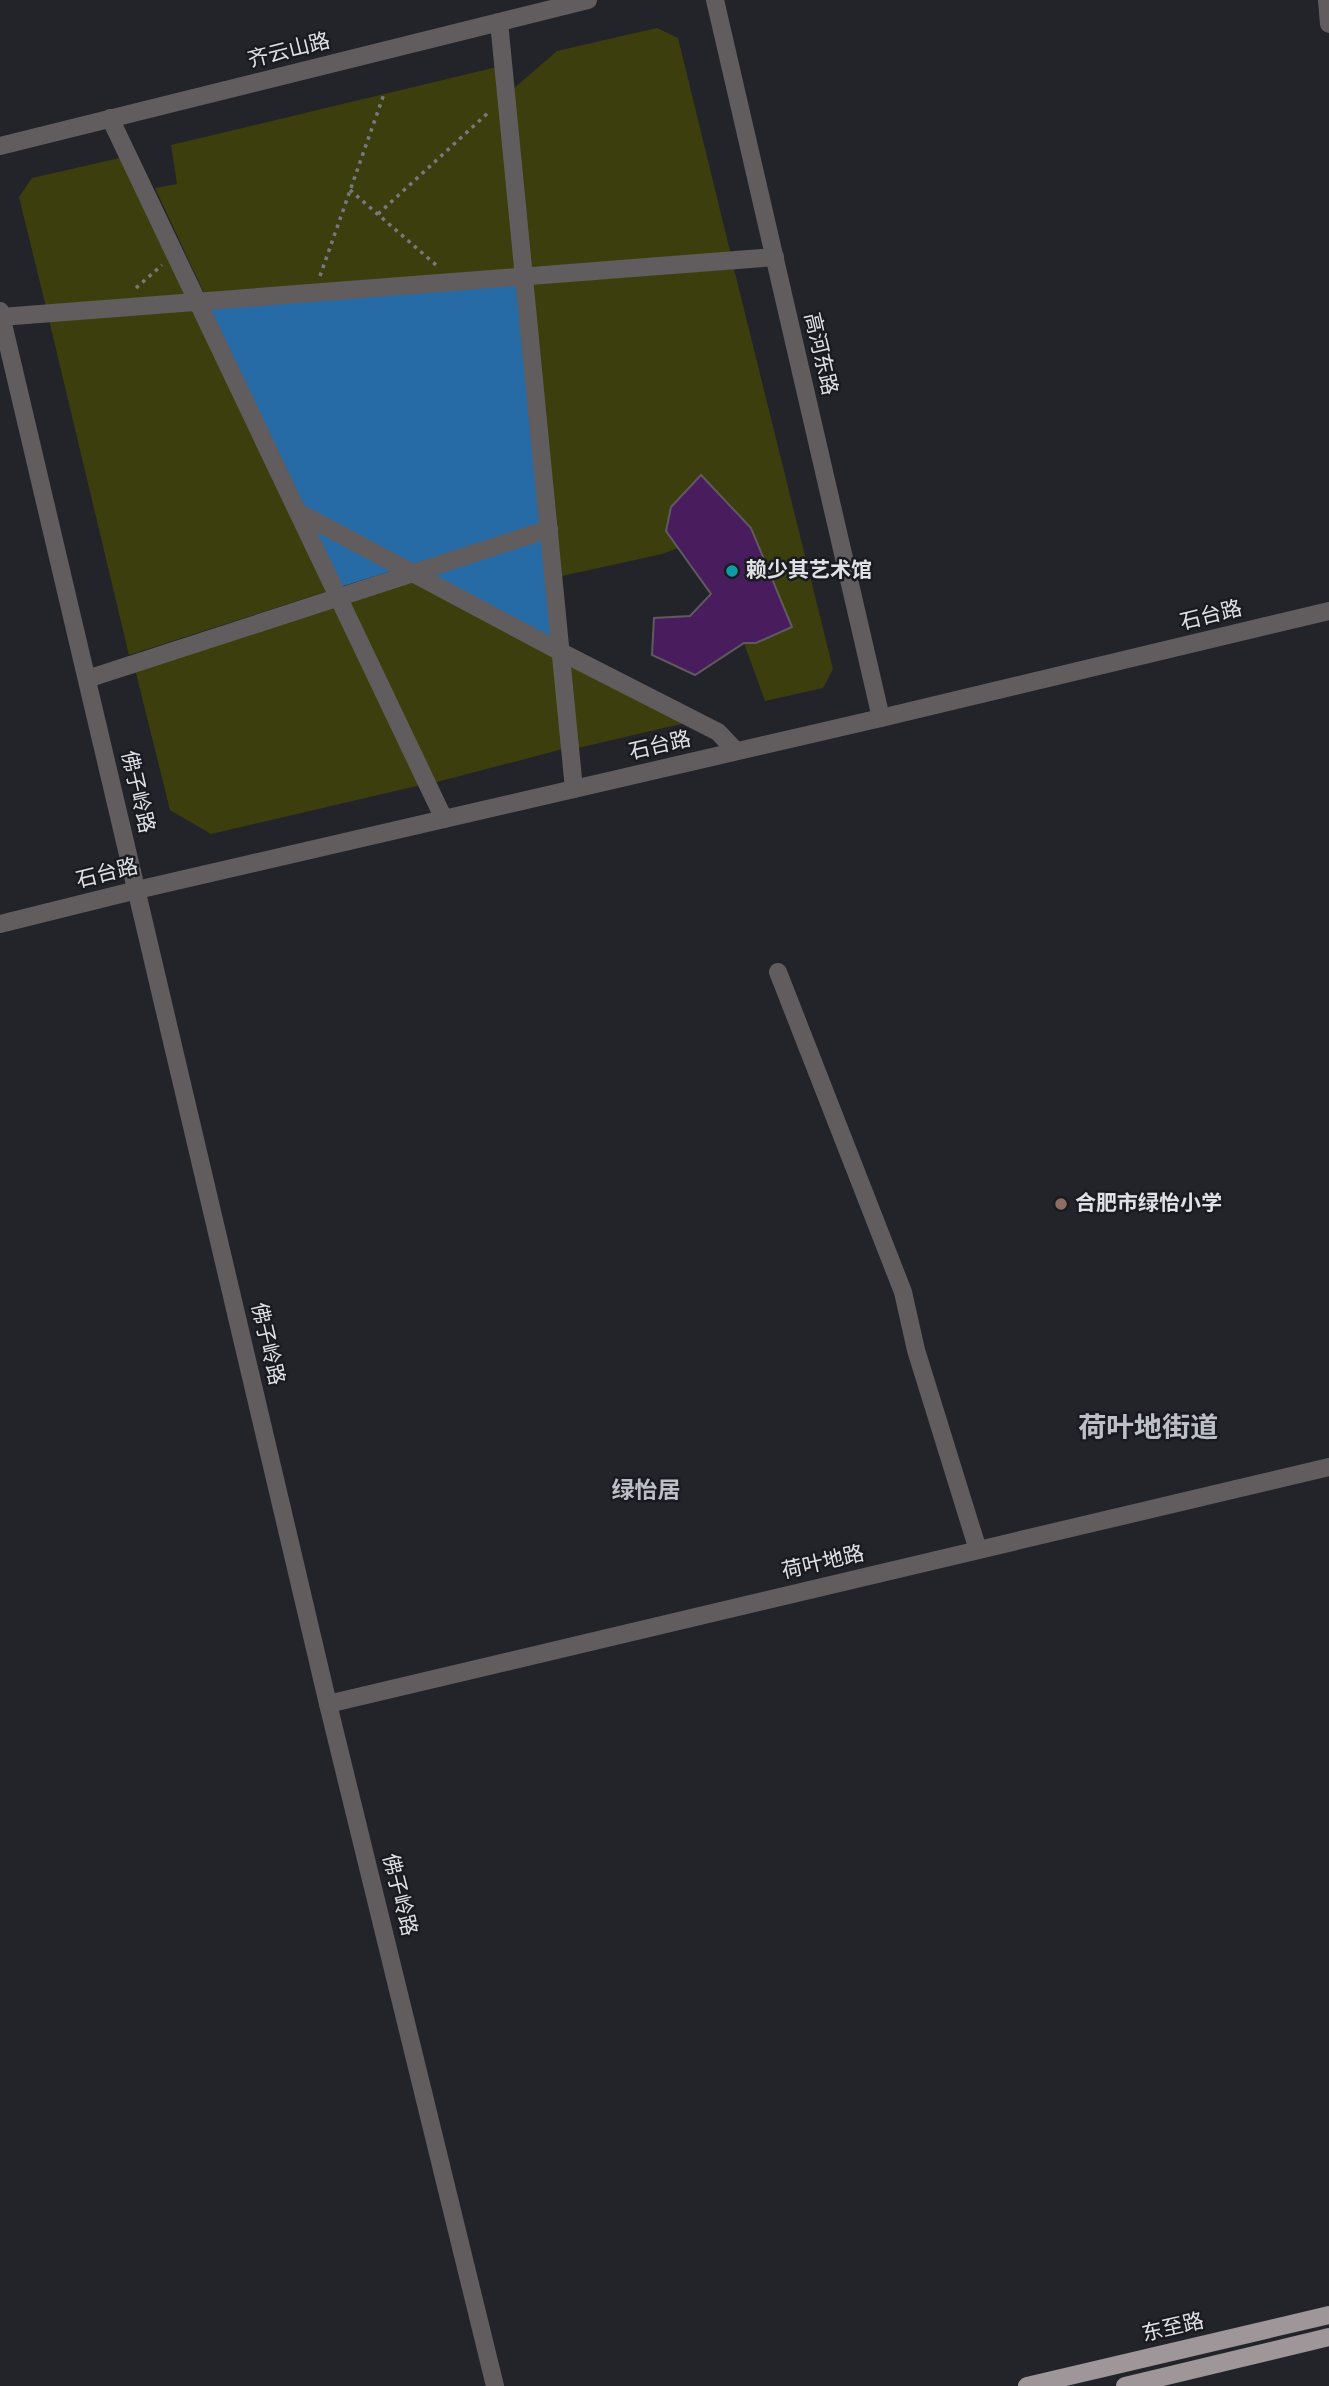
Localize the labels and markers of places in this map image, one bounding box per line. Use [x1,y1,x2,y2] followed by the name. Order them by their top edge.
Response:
[746,555,872,587] place label: 赖少其艺术馆
[724,563,740,579] marker: 赖少其艺术馆
[1075,1188,1222,1220] place label: 合肥市绿怡小学
[1053,1196,1069,1212] marker: 合肥市绿怡小学

